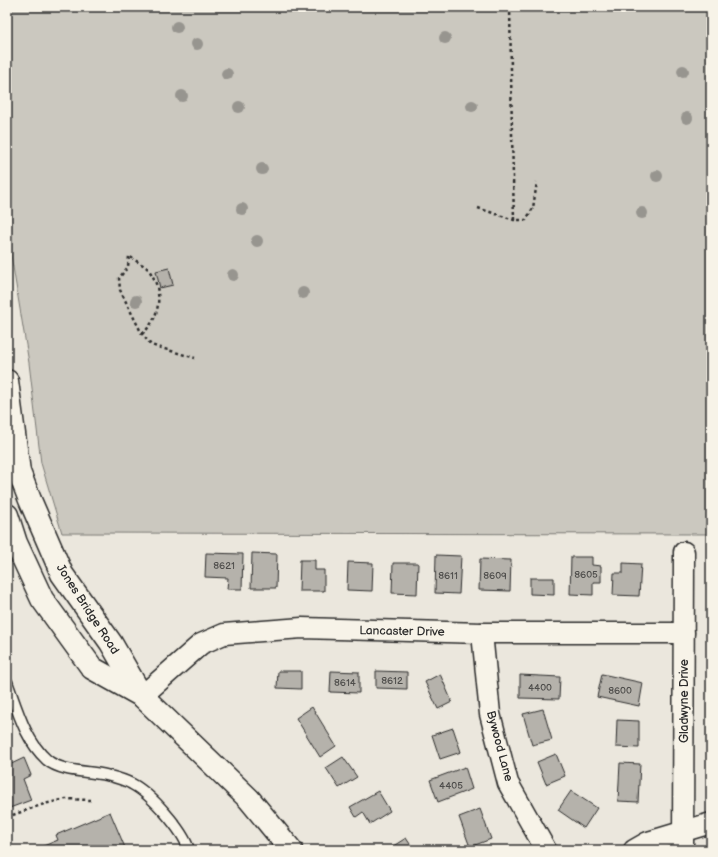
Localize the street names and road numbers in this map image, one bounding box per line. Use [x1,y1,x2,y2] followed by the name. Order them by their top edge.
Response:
[53,561,122,657] street label: Jones Bridge Road
[359,623,445,640] street label: Lancaster Drive
[677,659,692,743] street label: Gladwyne Drive
[483,709,516,783] street label: Bywood Lane

